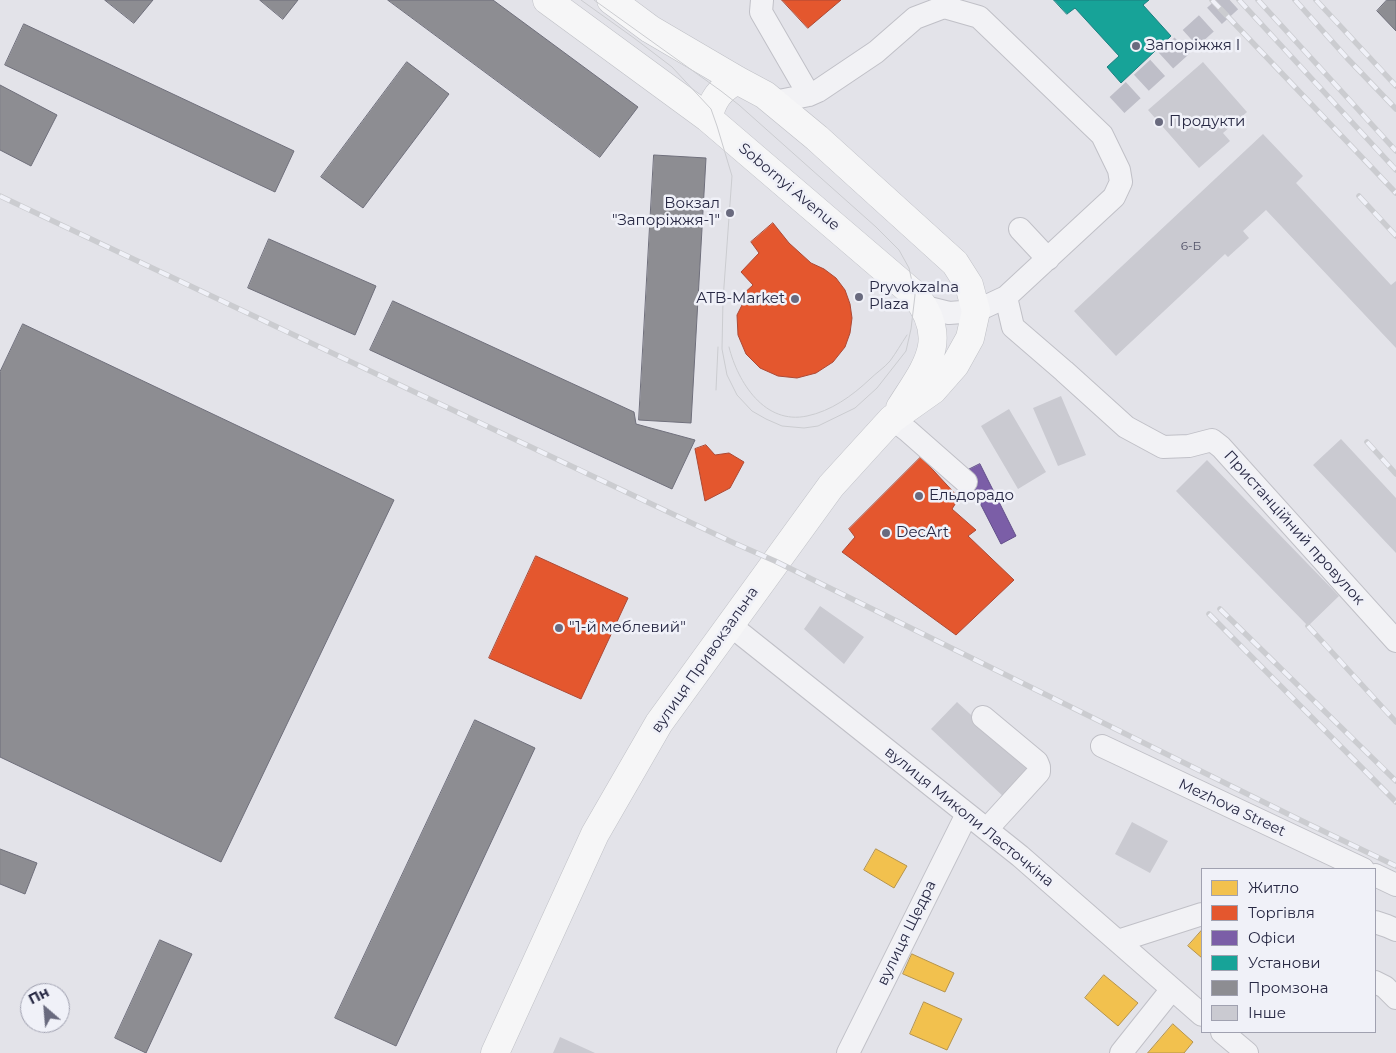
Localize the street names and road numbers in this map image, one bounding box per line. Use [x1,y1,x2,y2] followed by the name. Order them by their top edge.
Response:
[735,139,843,235] street label: Sobornyi Avenue
[1220,447,1368,609] street label: Пристанційний провулок
[648,584,762,736] street label: вулиця Привокзальна
[881,743,1057,891] street label: вулиця Миколи Ласточкіна
[1176,775,1288,841] street label: Mezhova Street
[874,878,940,988] street label: вулиця Щедра

